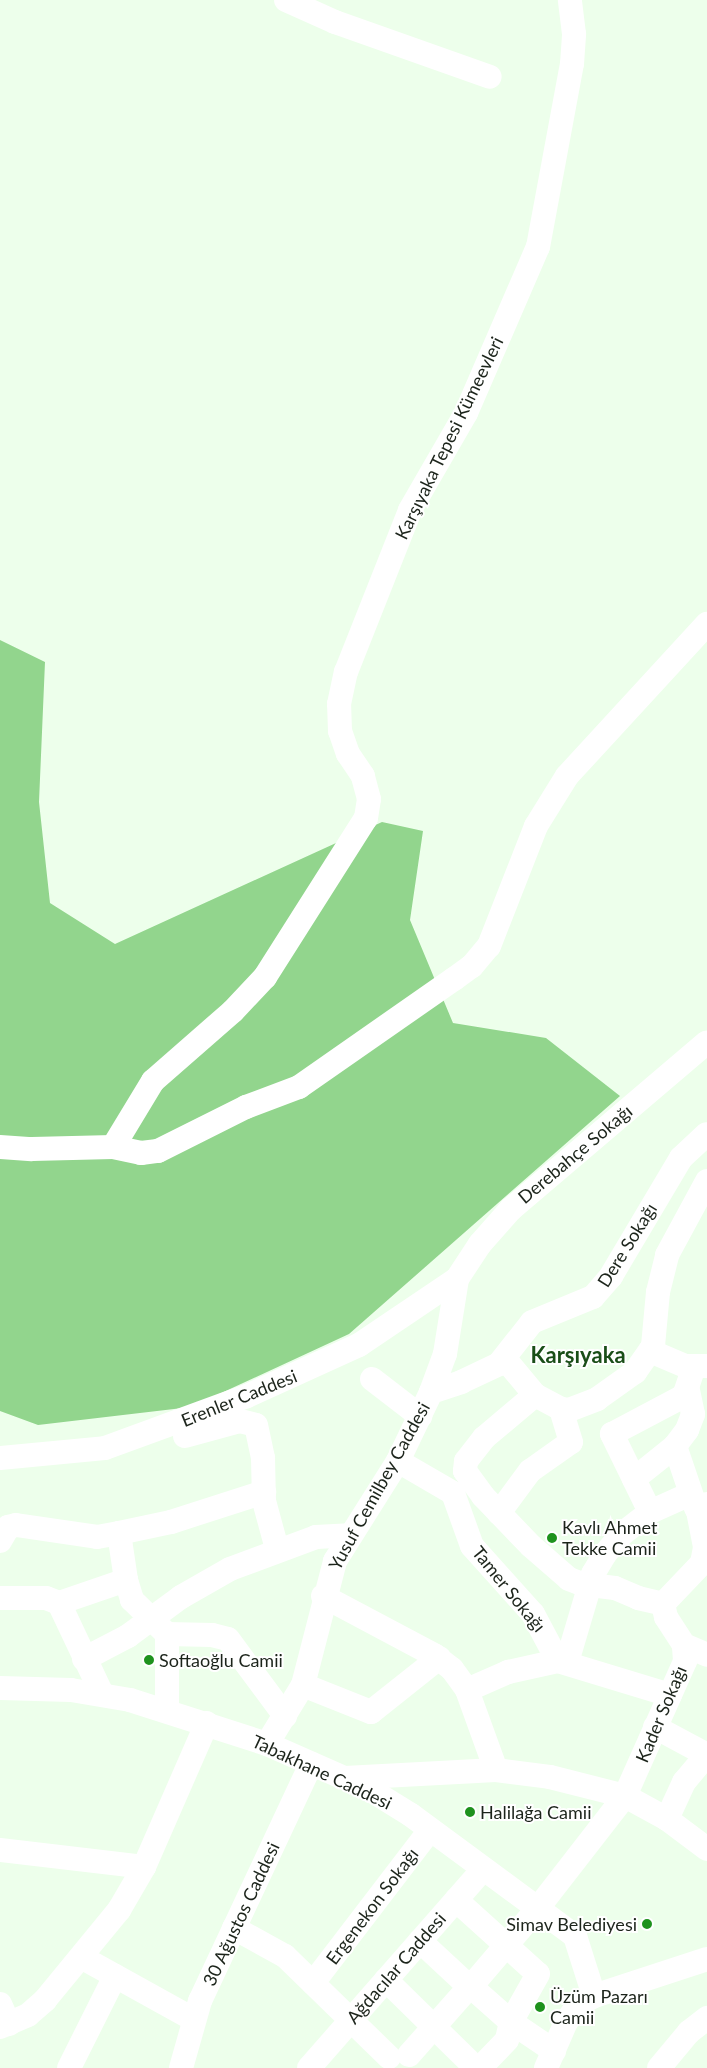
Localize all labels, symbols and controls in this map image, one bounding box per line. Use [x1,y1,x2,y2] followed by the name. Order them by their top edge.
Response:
[390,333,508,543] street label: Karşıyaka Tepesi Kümeevleri
[514,1100,636,1208] street label: Derebahçe Sokağı
[593,1199,661,1291] street label: Dere Sokağı
[530,1342,626,1368] district label: Karşıyaka
[178,1365,300,1431] street label: Erenler Caddesi
[324,1398,434,1574] street label: Yusuf Cemilbey Caddesi
[562,1517,658,1560] place label: Kavlı Ahmet Tekke Camii
[546,1532,558,1544] marker: Kavlı Ahmet Tekke Camii
[468,1542,550,1636] street label: Tamer Sokağı
[159,1649,283,1671] place label: Softaoğlu Camii
[143,1654,155,1666] marker: Softaoğlu Camii
[631,1662,691,1766] street label: Kader Sokağı
[249,1730,395,1814] street label: Tabakhane Caddesi
[480,1801,592,1823] place label: Halilağa Camii
[464,1806,476,1818] marker: Halilağa Camii
[198,1838,284,1990] street label: 30 Ağustos Caddesi
[321,1844,423,1968] street label: Ergenekon Sokağı
[342,1908,450,2028] street label: Ağdacılar Caddesi
[506,1913,637,1935] place label: Simav Belediyesi
[641,1918,653,1930] marker: Simav Belediyesi
[550,1986,648,2028] place label: Üzüm Pazarı Camii
[534,2001,546,2013] marker: Üzüm Pazarı Camii

